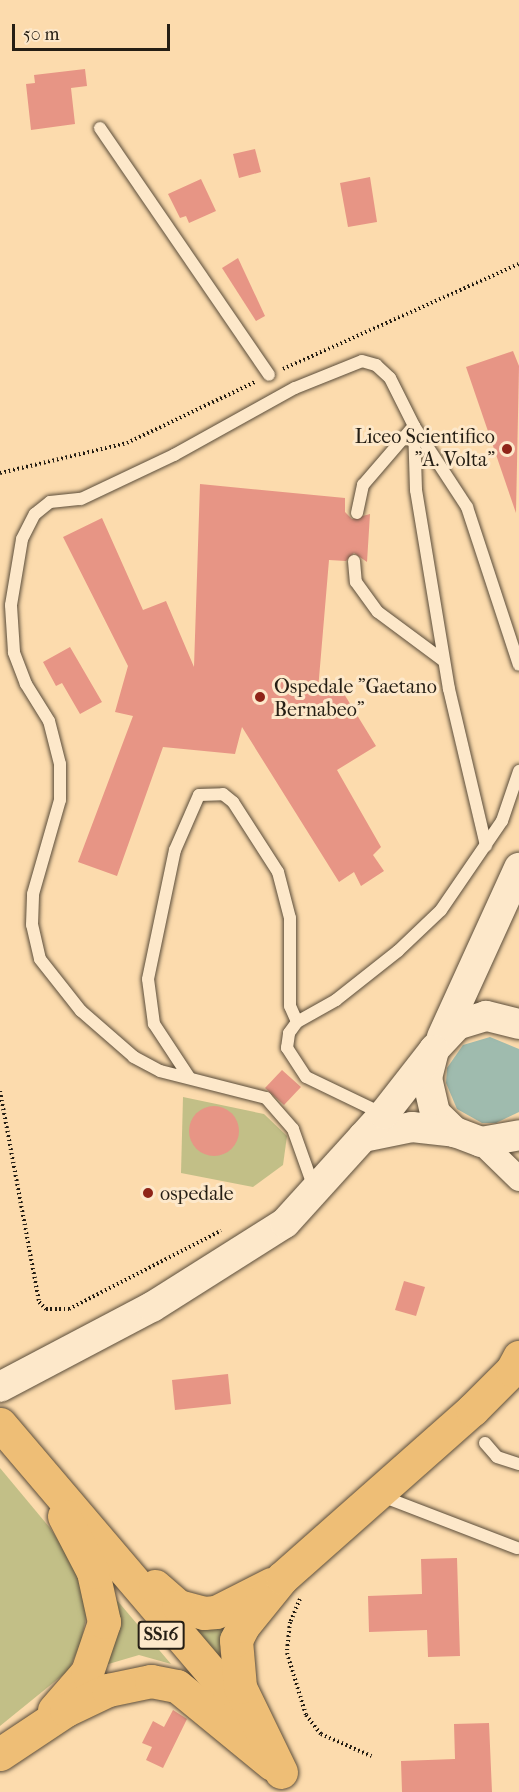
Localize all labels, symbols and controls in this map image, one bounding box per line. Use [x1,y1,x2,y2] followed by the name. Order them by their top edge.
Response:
[15,12,172,50] scale bar
[23,24,59,45] text: 50 m
[355,425,495,472] place label: Liceo Scientifico "A. Volta"
[500,442,514,456] marker: Liceo Scientifico "A. Volta"
[274,674,437,721] place label: Ospedale "Gaetano Bernabeo"
[251,688,269,706] marker: Ospedale "Gaetano Bernabeo"
[160,1181,234,1205] place label: ospedale
[141,1186,155,1200] marker: ospedale
[137,1620,185,1650] road number: SS16

